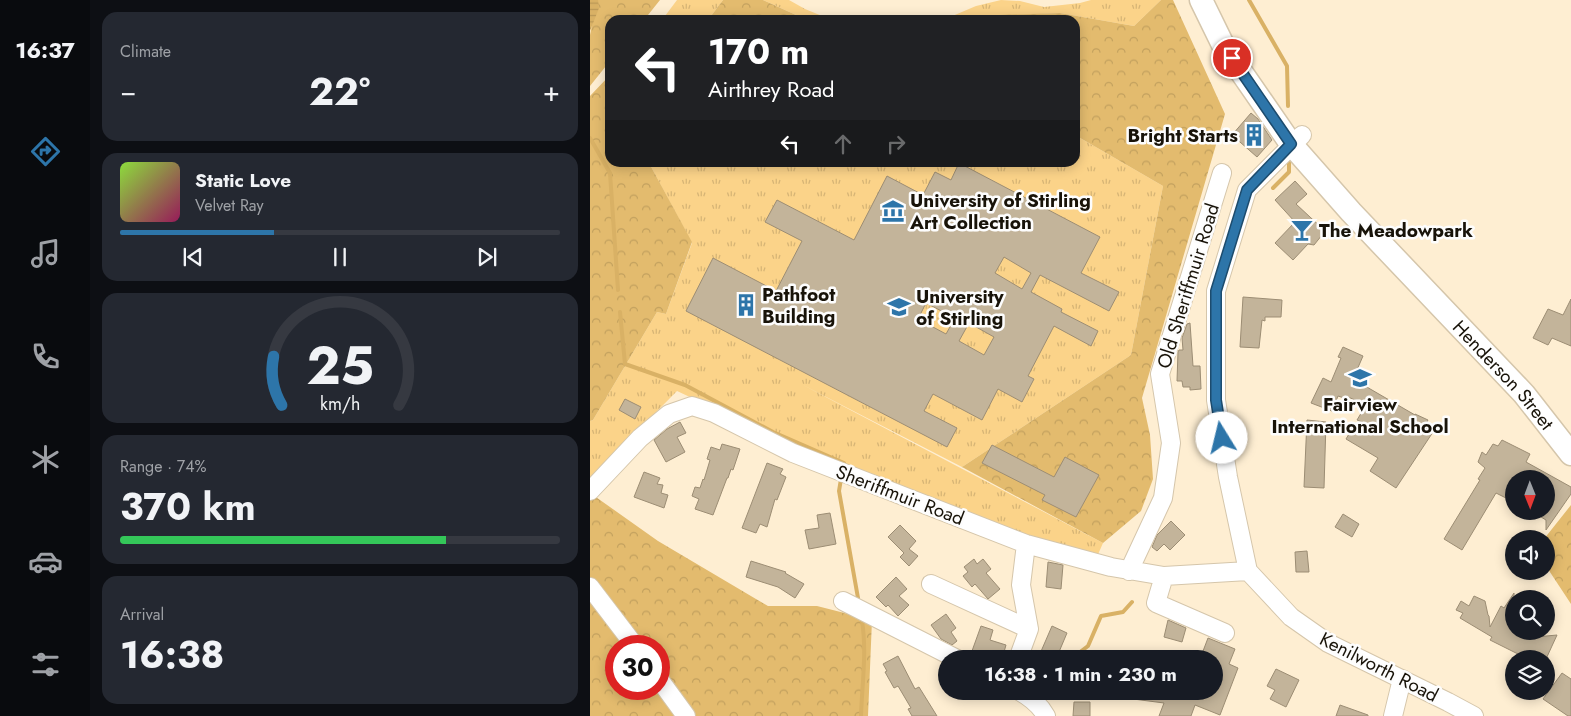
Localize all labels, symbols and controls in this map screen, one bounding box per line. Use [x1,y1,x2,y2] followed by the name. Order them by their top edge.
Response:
[708,27,809,77] text: 170 m
[15,34,75,66] text: 16:37
[625,35,690,100] icon: left
[1211,37,1253,79] pin
[120,40,171,63] text: Climate
[1218,44,1246,72] icon: arrive
[309,64,370,119] text: 22°
[120,71,137,112] text: −
[543,71,560,112] text: +
[708,73,835,105] text: Airthrey Road
[1128,122,1238,149] place label: Bright Starts
[1241,122,1267,148] building icon: Bright Starts
[776,130,804,158] icon: left
[829,130,857,158] icon: ahead
[882,130,910,158] icon: right
[28,134,63,169] icon: directions
[195,167,291,194] text: Static Love
[909,187,1091,236] place label: University of Stirling Art Collection
[195,194,264,217] text: Velvet Ray
[880,198,906,224] museum icon: University of Stirling Art Collection
[1150,200,1226,372] street label: Old Sheriffmuir Road
[1289,217,1315,243] bar icon: The Meadowpark
[1319,217,1473,244] place label: The Meadowpark
[28,236,63,271] icon: music
[179,243,207,271] icon: previous
[326,243,354,271] icon: pause
[473,243,501,271] icon: next
[762,281,835,330] place label: Pathfoot Building
[916,283,1005,332] place label: University of Stirling
[733,292,759,318] building icon: Pathfoot Building
[886,294,912,320] school or university icon: University of Stirling
[1447,314,1561,436] street label: Henderson Street
[306,328,374,404] text: 25
[28,339,63,374] icon: phone
[1347,365,1373,391] school or university icon: Fairview International School
[320,391,360,417] text: km/h
[1271,391,1449,440] place label: Fairview International School
[1195,411,1247,463] position arrow
[28,442,63,477] icon: climate
[120,455,207,478] text: Range · 74%
[832,458,968,532] street label: Sheriffmuir Road
[1505,470,1555,520] north arrow
[1505,470,1555,700] map controls
[120,479,256,534] text: 370 km
[1505,530,1555,580] button: sound
[28,544,63,579] icon: car
[1505,590,1555,640] button: search
[120,603,164,626] text: Arrival
[1315,625,1443,709] street label: Kenilworth Road
[120,627,224,682] text: 16:38
[605,635,670,700] speed limit sign: 30
[28,647,63,682] icon: filters
[1505,650,1555,700] button: layers
[984,661,1177,688] text: 16:38 · 1 min · 230 m

